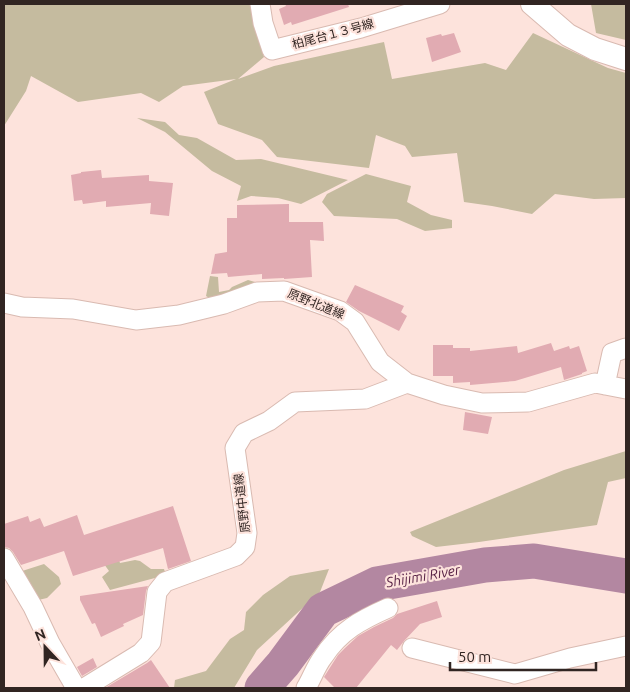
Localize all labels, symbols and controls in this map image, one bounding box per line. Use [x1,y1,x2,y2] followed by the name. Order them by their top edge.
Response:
[291,16,375,51] street label: 柏尾台１３号線
[286,286,346,321] street label: 原野北道線
[231,472,252,534] street label: 原野中道線
[384,562,462,591] water label: Shijimi River
[20,622,70,672] north arrow
[32,626,48,644] text: N
[450,640,596,672] scale bar
[458,648,491,665] text: 50 m

